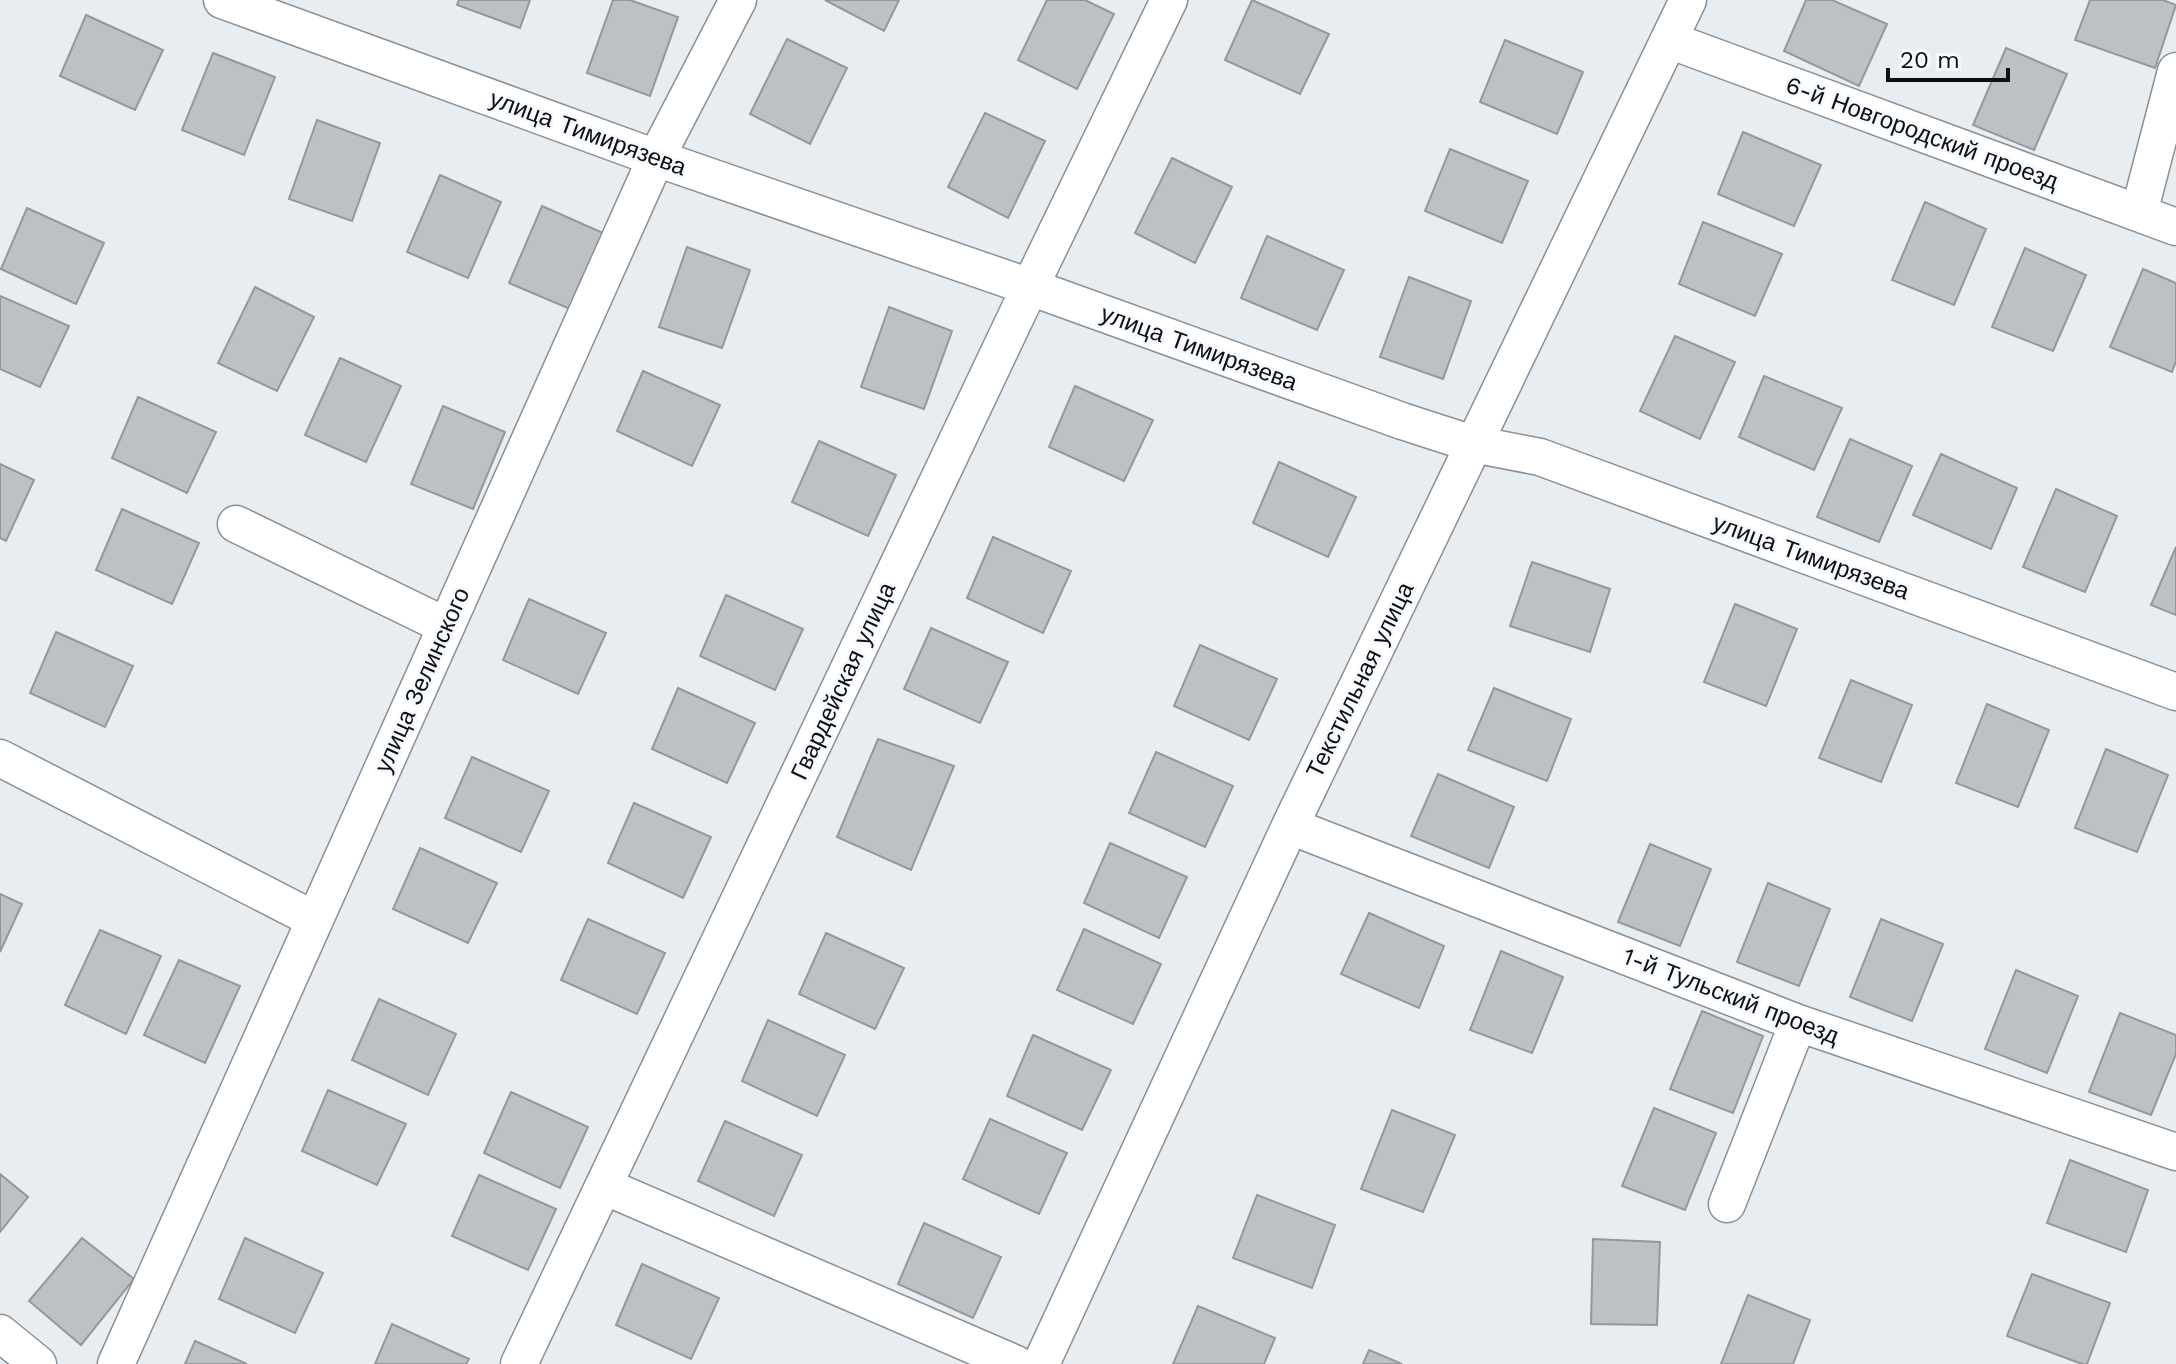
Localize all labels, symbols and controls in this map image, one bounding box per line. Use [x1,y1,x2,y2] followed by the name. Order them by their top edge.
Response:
[1888,32,2008,82] scale bar
[1900,46,1960,74] text: 20 m
[1782,71,2062,195] street label: 6-й Новгородский проезд
[486,84,691,182] street label: улица Тимирязева
[1097,299,1302,397] street label: улица Тимирязева
[1709,508,1914,606] street label: улица Тимирязева
[785,577,901,784] street label: Гвардейская улица
[1300,577,1420,782] street label: Текстильная улица
[369,583,475,777] street label: улица Зелинского
[1619,942,1843,1050] street label: 1-й Тульский проезд

